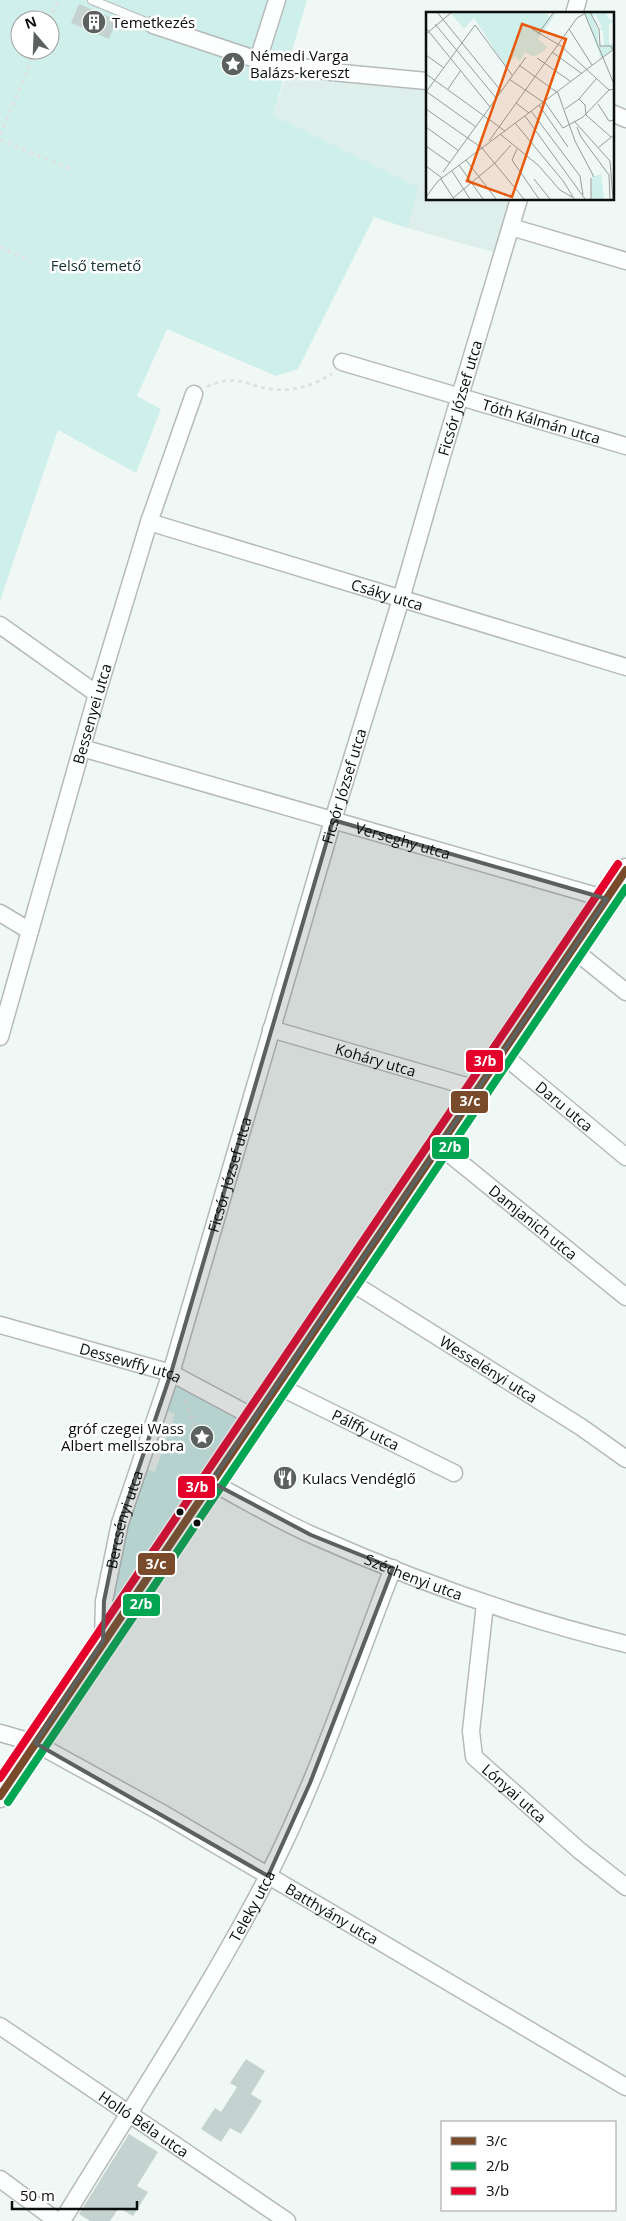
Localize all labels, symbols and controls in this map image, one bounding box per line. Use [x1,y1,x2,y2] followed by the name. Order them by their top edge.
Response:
[81,9,107,35] building icon: Temetkezés
[10,10,60,60] north arrow
[22,11,39,33] text: N
[112,12,195,32] place label: Temetkezés
[426,12,614,200] inset map
[250,45,350,82] place label: Némedi Varga Balázs-kereszt
[220,51,246,77] place icon: Némedi Varga Balázs-kereszt
[51,255,141,275] park label: Felső temető
[433,338,486,458] street label: Ficsór József utca
[480,394,603,448] street label: Tóth Kálmán utca
[349,574,426,615] street label: Csáky utca
[68,661,116,766] street label: Bessenyei utca
[317,726,371,846] street label: Ficsór József utca
[353,817,453,863] street label: Verseghy utca
[333,1038,418,1081] street label: Koháry utca
[465,1049,504,1073] line badge: 3/b
[474,1051,496,1070] text: 3/b
[532,1076,597,1136] street label: Daru utca
[450,1090,489,1114] line badge: 3/c
[460,1091,481,1110] text: 3/c
[203,1114,256,1235] street label: Ficsór József utca
[431,1136,470,1160] line badge: 2/b
[439,1137,461,1156] text: 2/b
[485,1180,582,1264] street label: Damjanich utca
[436,1331,541,1407] street label: Wesselényi utca
[78,1338,185,1387] street label: Dessewffy utca
[329,1404,403,1455] street label: Pálffy utca
[61,1418,184,1455] place label: gróf czegei Wass Albert mellszobra
[189,1424,215,1450] place icon: gróf czegei Wass Albert mellszobra
[272,1465,298,1491] restaurant icon: Kulacs Vendéglő
[101,1468,147,1570] street label: Bercsényi utca
[302,1468,416,1488] place label: Kulacs Vendéglő
[177,1475,216,1499] line badge: 3/b
[186,1477,208,1496] text: 3/b
[175,1507,185,1517] unlabelled marker
[192,1518,202,1528] unlabelled marker
[362,1549,465,1604] street label: Széchenyi utca
[137,1552,176,1576] line badge: 3/c
[146,1554,167,1573] text: 3/c
[122,1593,161,1617] line badge: 2/b
[130,1594,152,1613] text: 2/b
[478,1759,551,1827] street label: Lónyai utca
[224,1867,279,1945] street label: Teleky utca
[282,1878,382,1949] street label: Batthyány utca
[95,2086,193,2162] street label: Holló Béla utca
[441,2121,616,2211] legend
[486,2130,507,2150] text: 3/c
[486,2155,509,2175] text: 2/b
[12,2178,138,2210] scale bar
[486,2180,509,2200] text: 3/b
[20,2185,55,2205] text: 50 m

